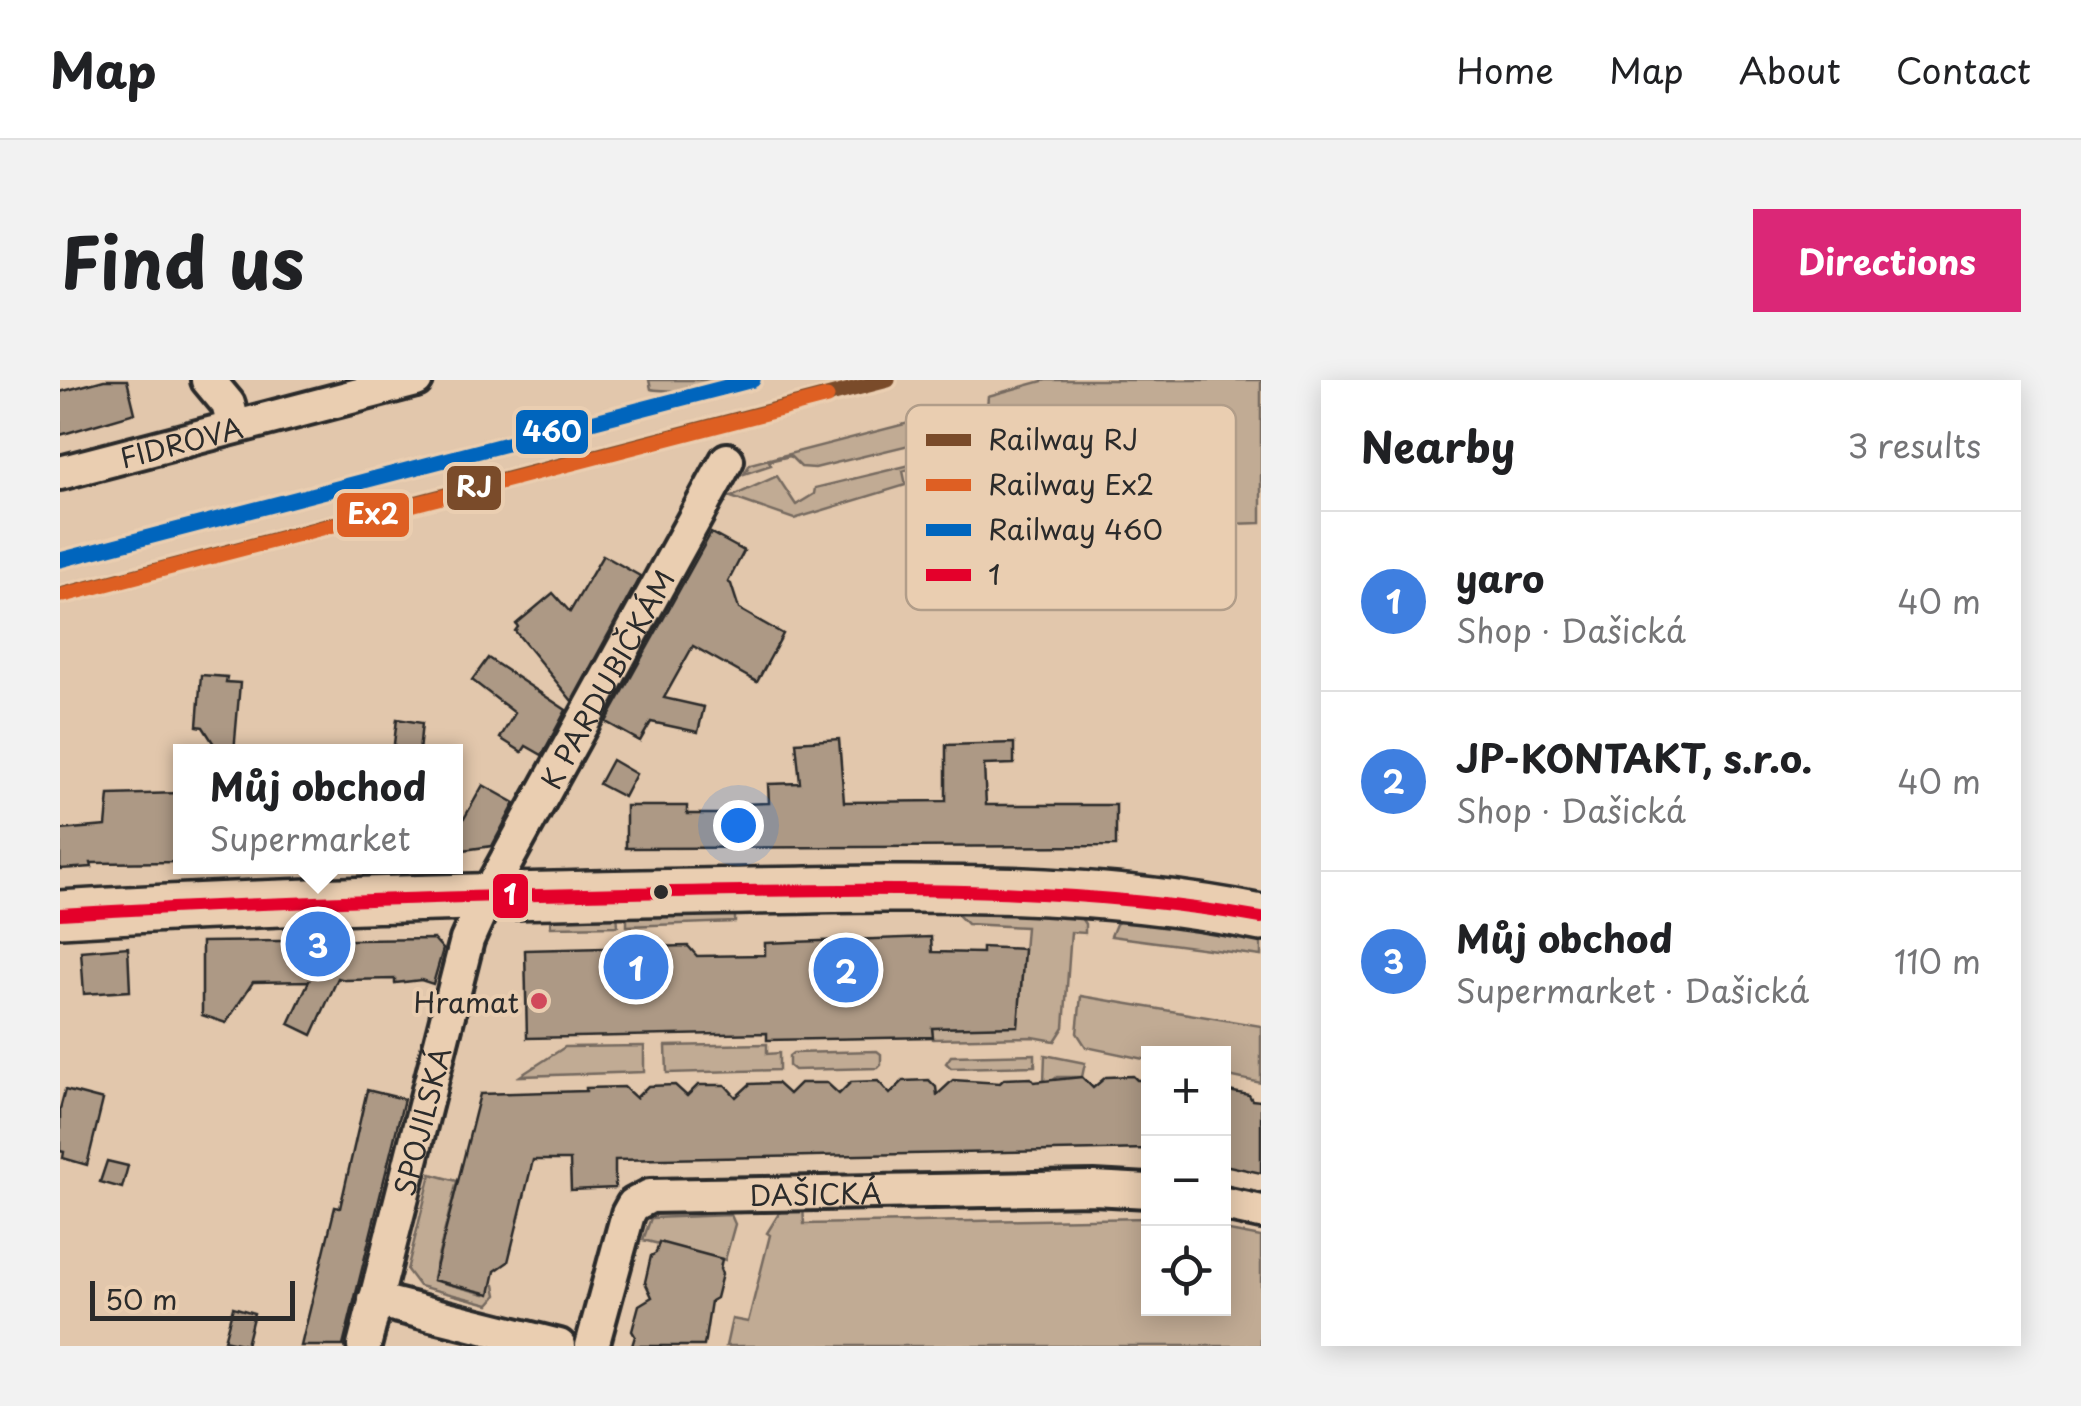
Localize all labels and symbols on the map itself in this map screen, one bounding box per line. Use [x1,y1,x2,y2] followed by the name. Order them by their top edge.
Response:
[115,405,247,478] street label: FIDROVA
[906,405,1236,610] legend
[514,408,590,456] line badge: 460
[522,409,582,452] text: 460
[988,417,1139,460] text: Railway RJ
[988,462,1154,505] text: Railway Ex2
[445,464,503,512] line badge: RJ
[456,464,492,507] text: RJ
[335,491,411,539] line badge: Ex2
[347,491,399,534] text: Ex2
[988,507,1163,550] text: Railway 460
[988,552,1001,595] text: 1
[529,561,684,796] street label: K PARDUBIČKÁM
[713,800,764,851] your location
[491,872,530,920] line badge: 1
[503,872,517,915] text: 1
[651,882,671,902] unlabelled marker
[286,906,350,982] pin: 3
[604,930,668,1004] pin: 1
[814,932,878,1008] pin: 2
[413,980,519,1023] place label: Hramat
[528,990,550,1012] marker: Hramat
[381,1042,461,1200] street label: SPOJILSKÁ
[749,1170,882,1216] street label: DAŠICKÁ
[90,1276,295,1320] scale bar

